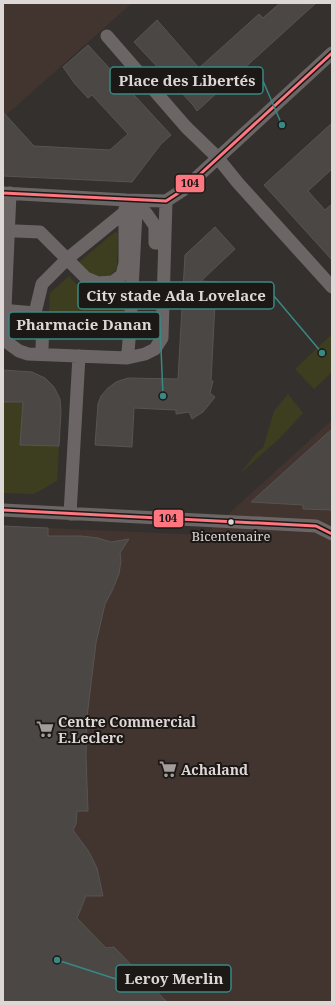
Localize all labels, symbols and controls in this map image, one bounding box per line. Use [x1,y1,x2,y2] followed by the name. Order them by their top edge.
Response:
[110,67,263,94] callout: Place des Libertés
[119,70,255,90] text: Place des Libertés
[175,174,205,193] line badge: 104
[181,175,199,190] text: 104
[78,282,274,309] callout: City stade Ada Lovelace
[86,285,266,305] text: City stade Ada Lovelace
[9,312,160,339] callout: Pharmacie Danan
[16,314,152,334] text: Pharmacie Danan
[153,509,184,528] line badge: 104
[159,510,177,525] text: 104
[226,517,236,527] marker: Bicentenaire
[192,527,270,545] place label: Bicentenaire
[58,712,196,747] place label: Centre Commercial E.Leclerc
[35,719,55,739] supermarket icon: Centre Commercial E.Leclerc
[158,759,178,779] supermarket icon: Achaland
[181,760,248,779] place label: Achaland
[116,965,231,992] callout: Leroy Merlin
[124,968,224,988] text: Leroy Merlin

